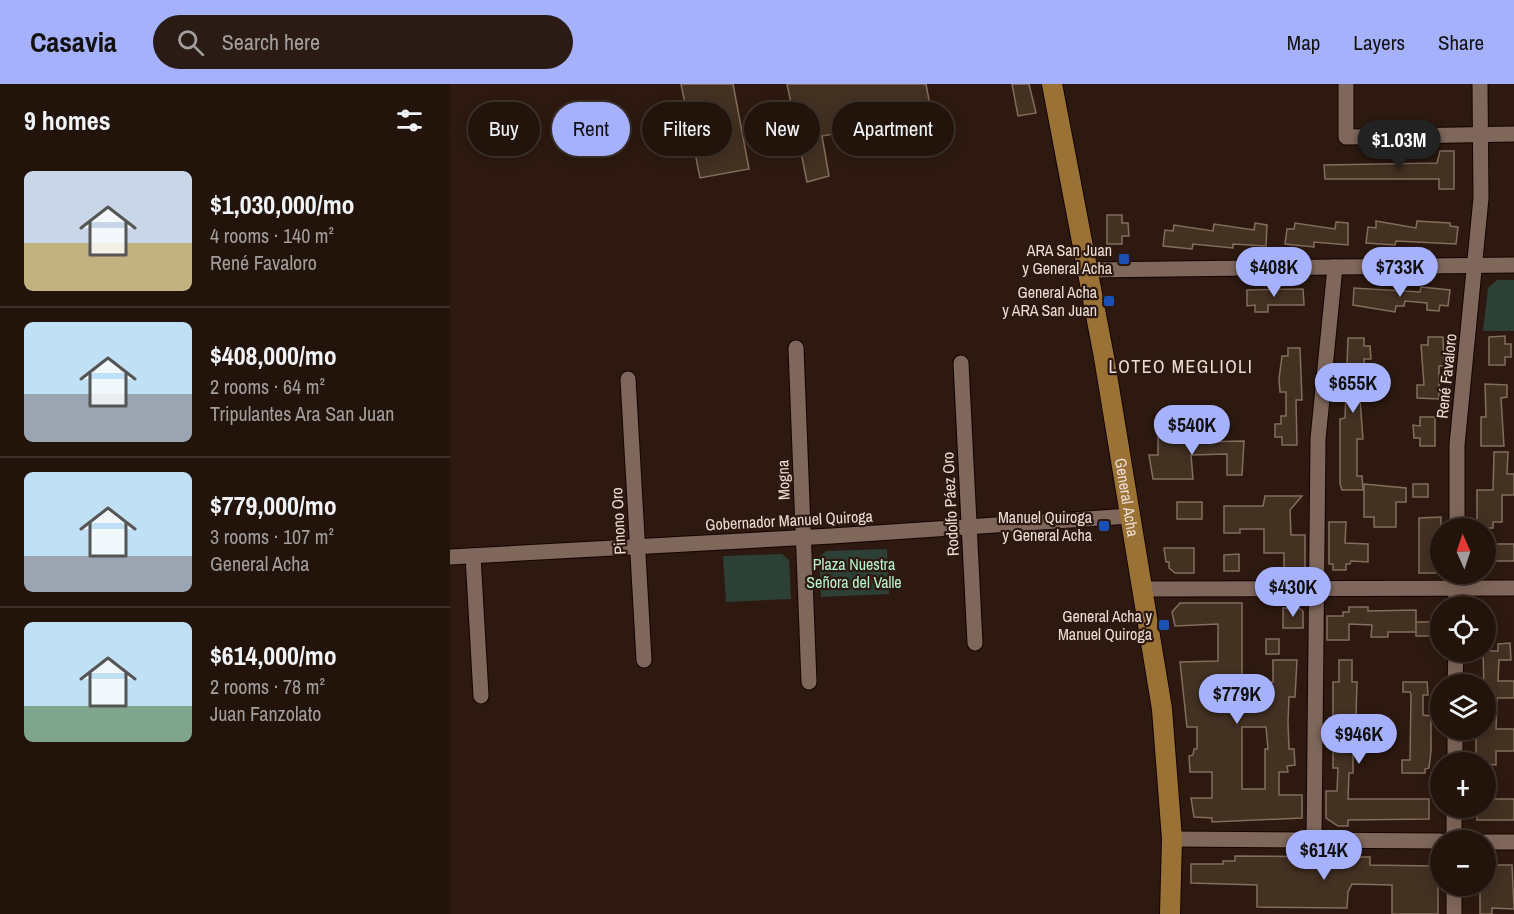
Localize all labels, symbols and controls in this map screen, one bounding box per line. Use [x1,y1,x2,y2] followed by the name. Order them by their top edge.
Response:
[153,15,573,69] search box
[30,23,117,61] text: Casavia
[174,26,207,59] icon: search
[222,27,320,57] text: Search here
[1287,28,1320,57] text: Map
[1353,28,1405,57] text: Layers
[1438,28,1484,57] text: Share
[468,102,540,156] chip: Buy
[552,102,630,156] chip: Rent
[642,102,732,156] chip: Filters
[744,102,820,156] chip: New
[832,102,954,156] chip: Apartment
[24,103,111,138] text: 9 homes
[393,104,426,137] icon: filters
[1350,120,1448,171] pin: $1.03M
[1372,126,1426,153] text: $1.03M
[210,187,355,222] text: $1,030,000/mo
[72,195,144,267] icon: home
[210,222,334,249] text: 4 rooms · 140 m²
[1022,239,1113,279] place label: ARA San Juan y General Acha
[1232,247,1316,298] pin: $408K
[1358,247,1442,298] pin: $733K
[210,249,317,276] text: René Favaloro
[1117,252,1131,266] marker: ARA San Juan y General Acha
[1250,253,1298,280] text: $408K
[1376,253,1424,280] text: $733K
[1002,281,1098,321] place label: General Acha y ARA San Juan
[1102,294,1116,308] marker: General Acha y ARA San Juan
[1431,332,1461,420] street label: René Favaloro
[210,338,337,373] text: $408,000/mo
[72,346,144,418] icon: home
[1109,354,1253,379] district label: LOTEO MEGLIOLI
[1311,363,1395,414] pin: $655K
[1329,369,1377,396] text: $655K
[210,373,325,400] text: 2 rooms · 64 m²
[210,400,394,427] text: Tripulantes Ara San Juan
[1150,405,1234,456] pin: $540K
[1168,411,1216,438] text: $540K
[936,451,964,557] street label: Rodolfo Páez Oro
[1110,456,1145,539] street label: General Acha
[771,459,795,500] street label: Mogna
[605,487,631,555] street label: Pinono Oro
[210,488,337,523] text: $779,000/mo
[72,496,144,568] icon: home
[705,505,874,535] street label: Gobernador Manuel Quiroga
[998,506,1093,546] place label: Manuel Quiroga y General Acha
[1430,518,1496,584] north arrow
[1430,518,1496,896] map controls
[1097,519,1111,533] marker: Manuel Quiroga y General Acha
[210,523,334,550] text: 3 rooms · 107 m²
[210,550,309,577] text: General Acha
[806,553,902,593] park label: Plaza Nuestra Señora del Valle
[1251,567,1335,618] pin: $430K
[1269,573,1317,600] text: $430K
[1430,596,1496,662] button: locate
[1058,605,1153,645] place label: General Acha y Manuel Quiroga
[1157,618,1171,632] marker: General Acha y Manuel Quiroga
[210,638,337,673] text: $614,000/mo
[72,646,144,718] icon: home
[210,673,325,700] text: 2 rooms · 78 m²
[1195,674,1279,725] pin: $779K
[1430,674,1496,740] button: layers
[1213,680,1261,707] text: $779K
[210,700,321,727] text: Juan Fanzolato
[1317,714,1401,765] pin: $946K
[1335,720,1383,747] text: $946K
[1430,752,1496,818] button: +
[1282,830,1366,881] pin: $614K
[1430,830,1496,896] button: −
[1300,836,1348,863] text: $614K

